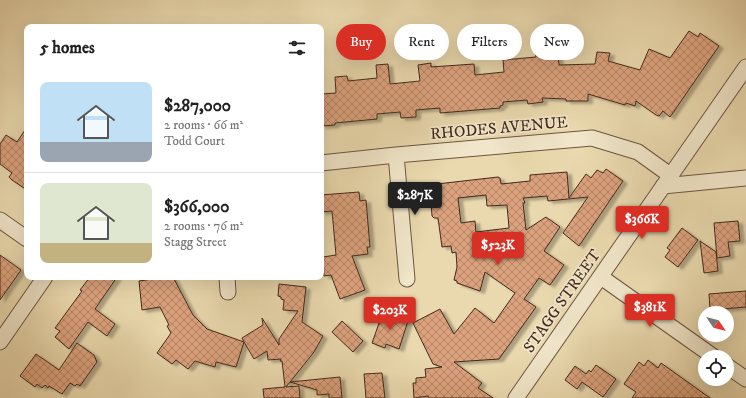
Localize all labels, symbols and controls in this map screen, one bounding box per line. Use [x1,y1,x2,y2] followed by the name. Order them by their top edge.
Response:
[336,24,386,60] chip: Buy
[394,24,449,60] chip: Rent
[457,24,522,60] chip: Filters
[530,24,584,60] chip: New
[40,37,95,59] text: 5 homes
[286,37,308,59] icon: filters
[164,95,231,117] text: $287,000
[72,98,120,146] icon: home
[429,112,569,144] street label: RHODES AVENUE
[164,117,243,133] text: 2 rooms · 66 m²
[164,133,225,149] text: Todd Court
[387,182,443,216] pin: $287K
[397,187,433,203] text: $287K
[164,196,229,218] text: $366,000
[72,199,120,247] icon: home
[614,206,670,240] pin: $366K
[625,211,659,227] text: $366K
[164,218,243,234] text: 2 rooms · 76 m²
[470,232,526,266] pin: $523K
[164,234,227,250] text: Stagg Street
[481,237,515,253] text: $523K
[519,245,605,357] street label: STAGG STREET
[622,294,678,328] pin: $381K
[362,297,418,331] pin: $203K
[634,299,666,315] text: $381K
[373,302,407,318] text: $203K
[698,306,734,342] north arrow
[698,306,734,386] map controls
[698,350,734,386] button: locate

